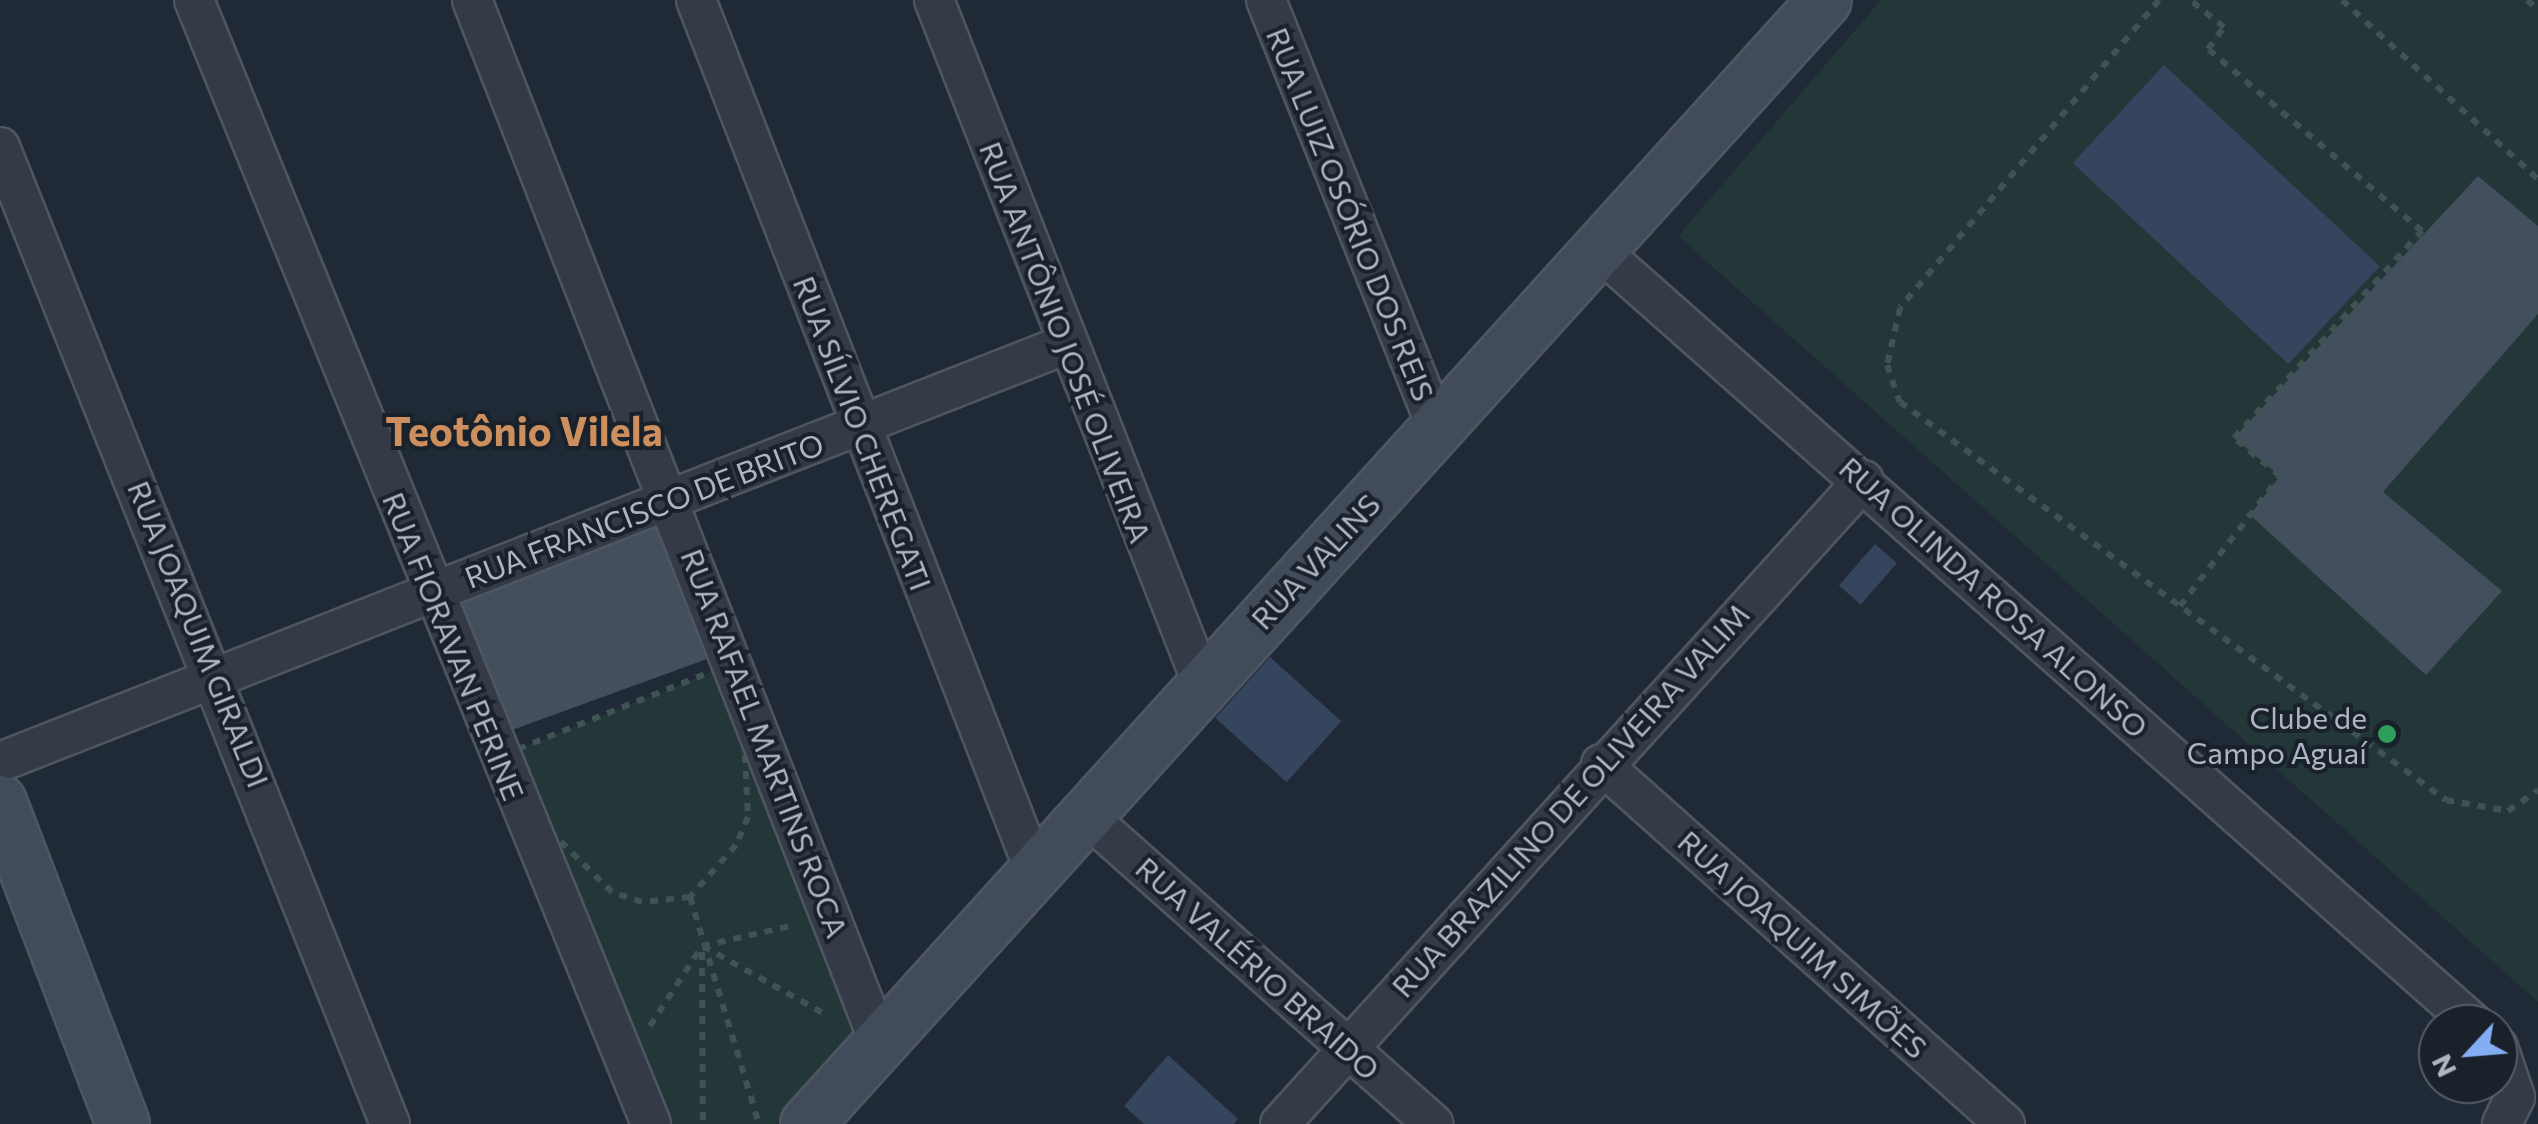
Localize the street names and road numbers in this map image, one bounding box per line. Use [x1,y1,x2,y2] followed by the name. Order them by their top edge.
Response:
[1260,22,1442,406] street label: RUA LUIZ OSÓRIO DOS REIS
[973,137,1159,547] street label: RUA ANTÔNIO JOSÉ OLIVEIRA
[786,271,940,595] street label: RUA SÍLVIO CHEREGATI
[460,425,828,595] street label: RUA FRANCISCO DE BRITO
[1833,449,2155,745] street label: RUA OLINDA ROSA ALONSO
[121,476,277,792] street label: RUA JOAQUIM GIRALDI
[1243,486,1387,636] street label: RUA VALINS
[376,487,532,805] street label: RUA FIORAVAN PERINE
[674,544,856,942] street label: RUA RAFAEL MARTINS ROCA
[1384,596,1756,1004] street label: RUA BRAZILINO DE OLIVEIRA VALIM
[1671,823,1935,1065] street label: RUA JOAQUIM SIMÕES
[1129,849,1387,1087] street label: RUA VALÉRIO BRAIDO

